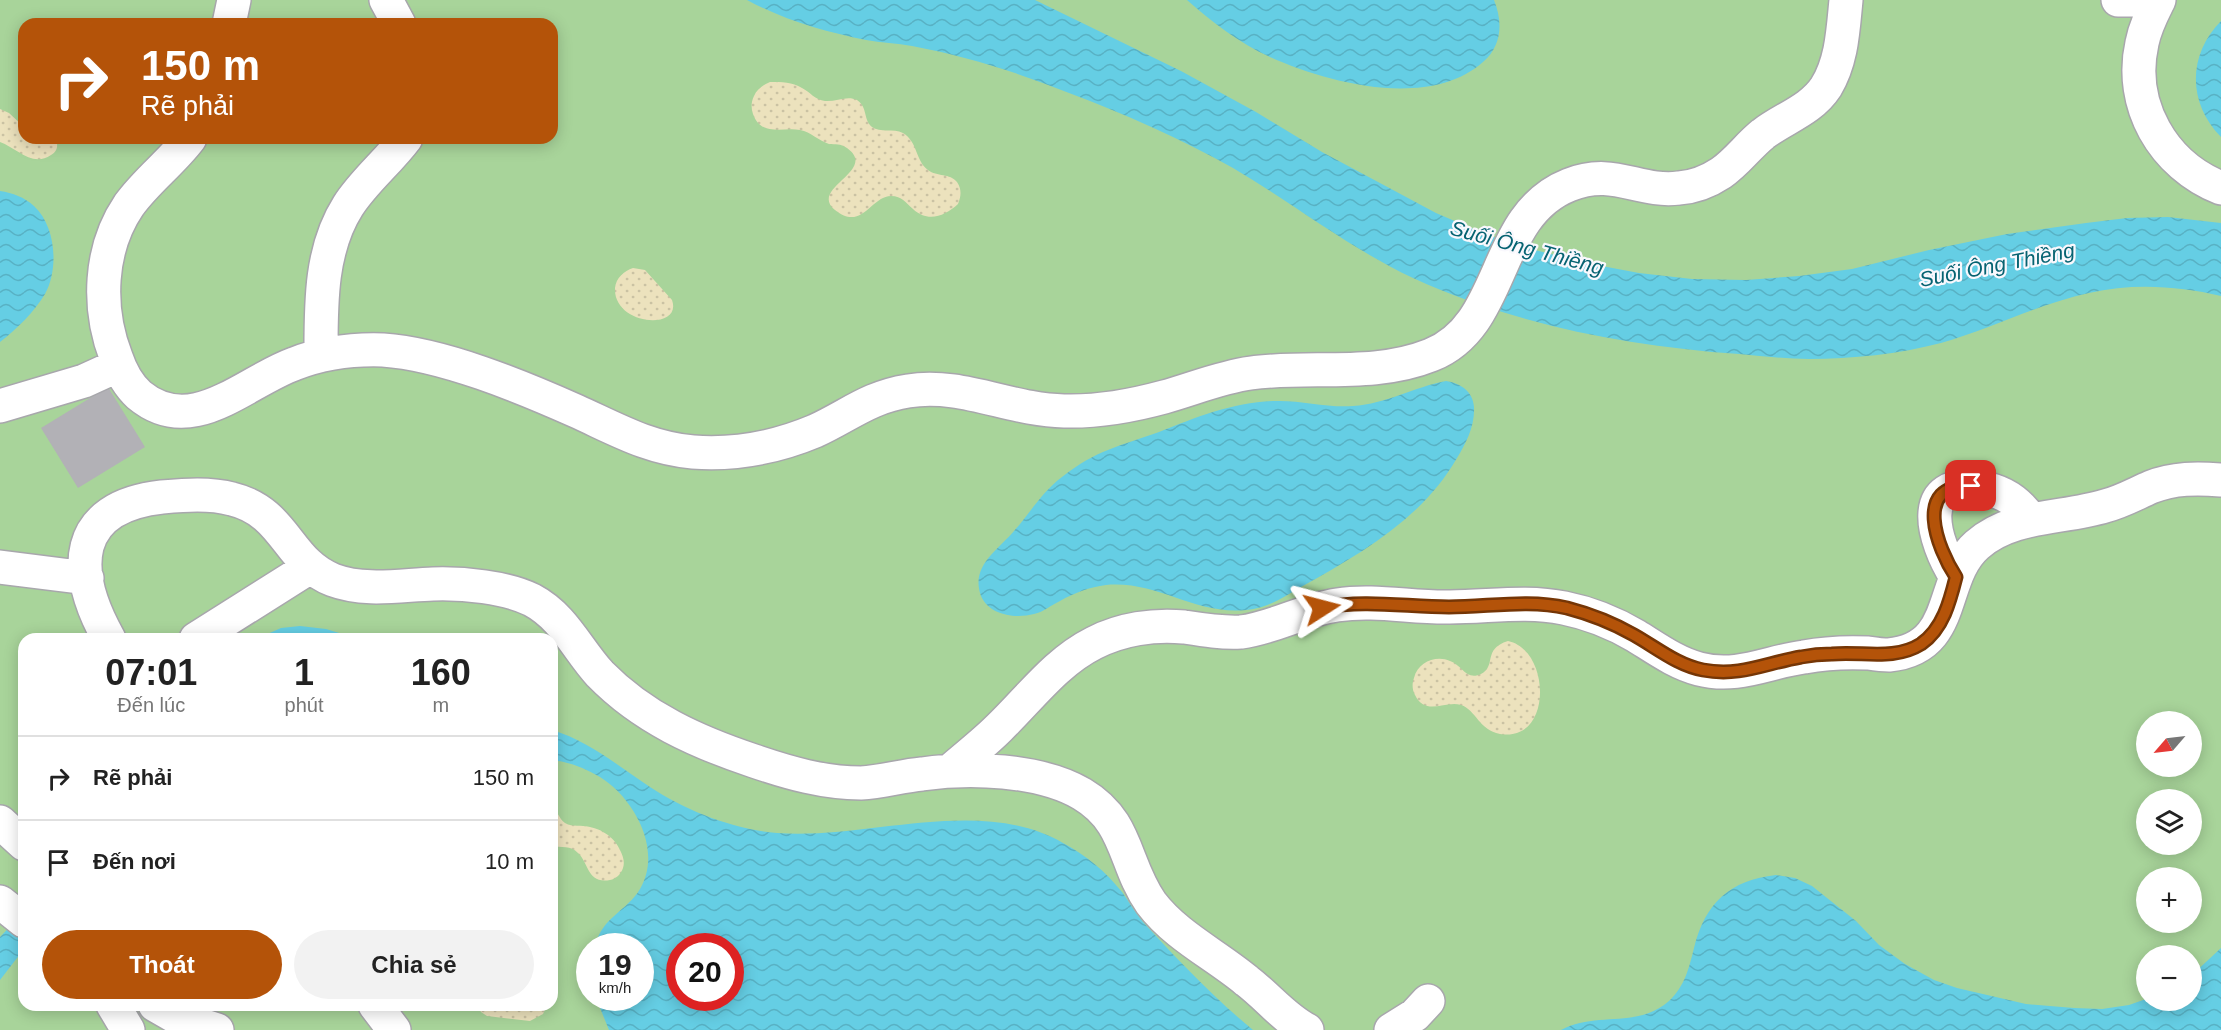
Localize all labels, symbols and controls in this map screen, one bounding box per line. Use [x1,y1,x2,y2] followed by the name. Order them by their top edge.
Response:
[42,42,120,120] icon: right
[141,42,260,89] text: 150 m
[141,91,234,121] text: Rẽ phải
[1448,216,1607,279] water label: Suối Ông Thiềng
[1917,238,2077,291] water label: Suối Ông Thiềng
[1945,460,1996,511] pin
[1954,469,1987,502] icon: arrive
[1290,576,1354,640] position arrow
[105,652,197,693] text: 07:01
[294,652,314,693] text: 1
[411,652,471,693] text: 160
[117,694,185,716] text: Đến lúc
[285,694,323,716] text: phút
[432,694,449,716] text: m
[2136,711,2202,777] north arrow
[2136,711,2202,1011] map controls
[42,762,75,795] icon: right
[93,765,172,790] text: Rẽ phải
[473,765,534,790] text: 150 m
[2136,789,2202,855] button: layers
[42,846,75,879] icon: arrive
[93,849,176,874] text: Đến nơi
[485,849,534,874] text: 10 m
[2136,867,2202,933] button: +
[42,930,282,999] button: Thoát
[294,930,534,999] button: Chia sẻ
[666,933,744,1011] speed limit sign: 20
[2136,945,2202,1011] button: −
[598,948,632,981] text: 19
[599,979,631,996] text: km/h

